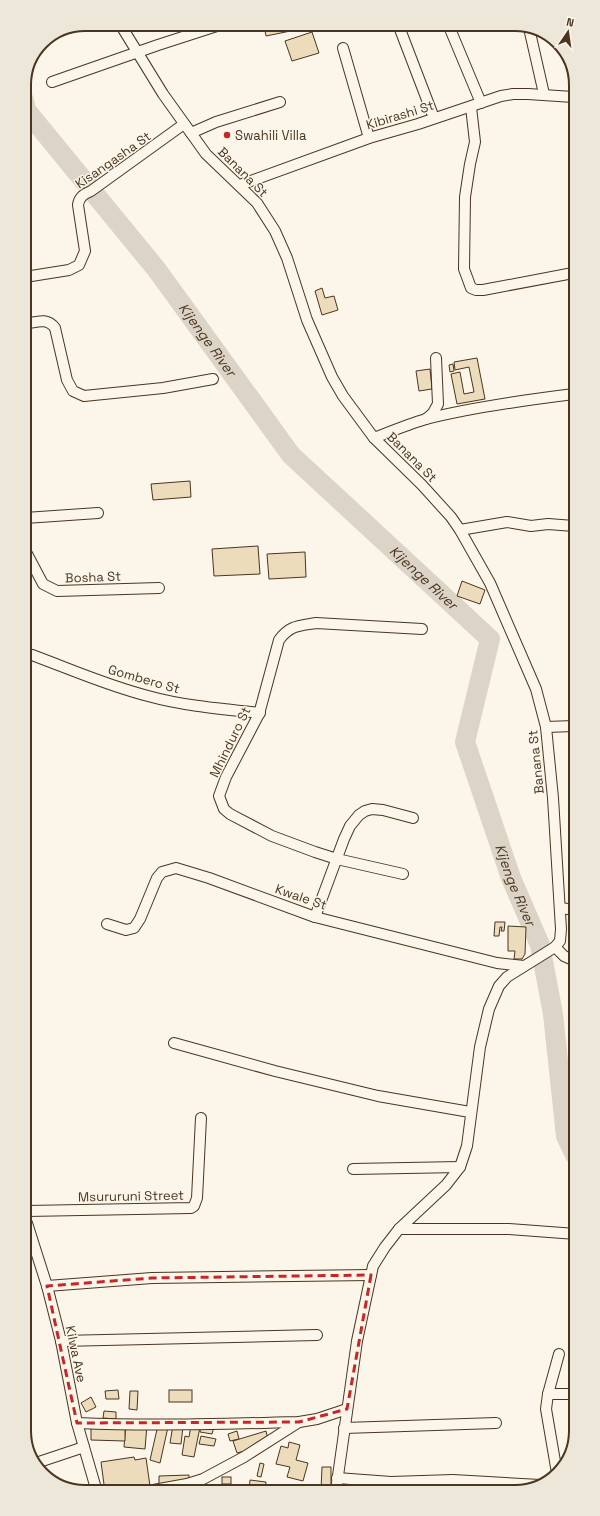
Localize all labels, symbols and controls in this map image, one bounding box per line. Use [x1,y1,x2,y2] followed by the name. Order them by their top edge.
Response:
[548,12,588,52] north arrow
[565,15,575,30] text: N
[364,97,436,133] street label: Kibirashi St
[235,127,307,144] place label: Swahili Villa
[72,128,154,192] street label: Kisangasha St
[222,130,232,140] marker: Swahili Villa
[214,143,272,201] street label: Banana St
[175,299,241,381] water label: Kijenge River
[383,428,441,486] street label: Banana St
[386,542,463,615] water label: Kijenge River
[65,568,121,586] street label: Bosha St
[106,661,182,697] street label: Gombero St
[206,704,254,780] street label: Mhinduro St
[524,729,548,795] street label: Banana St
[491,842,540,930] water label: Kijenge River
[273,880,329,914] street label: Kwale St
[78,1187,184,1205] street label: Msururuni Street
[62,1324,90,1384] street label: Kilwa Ave

